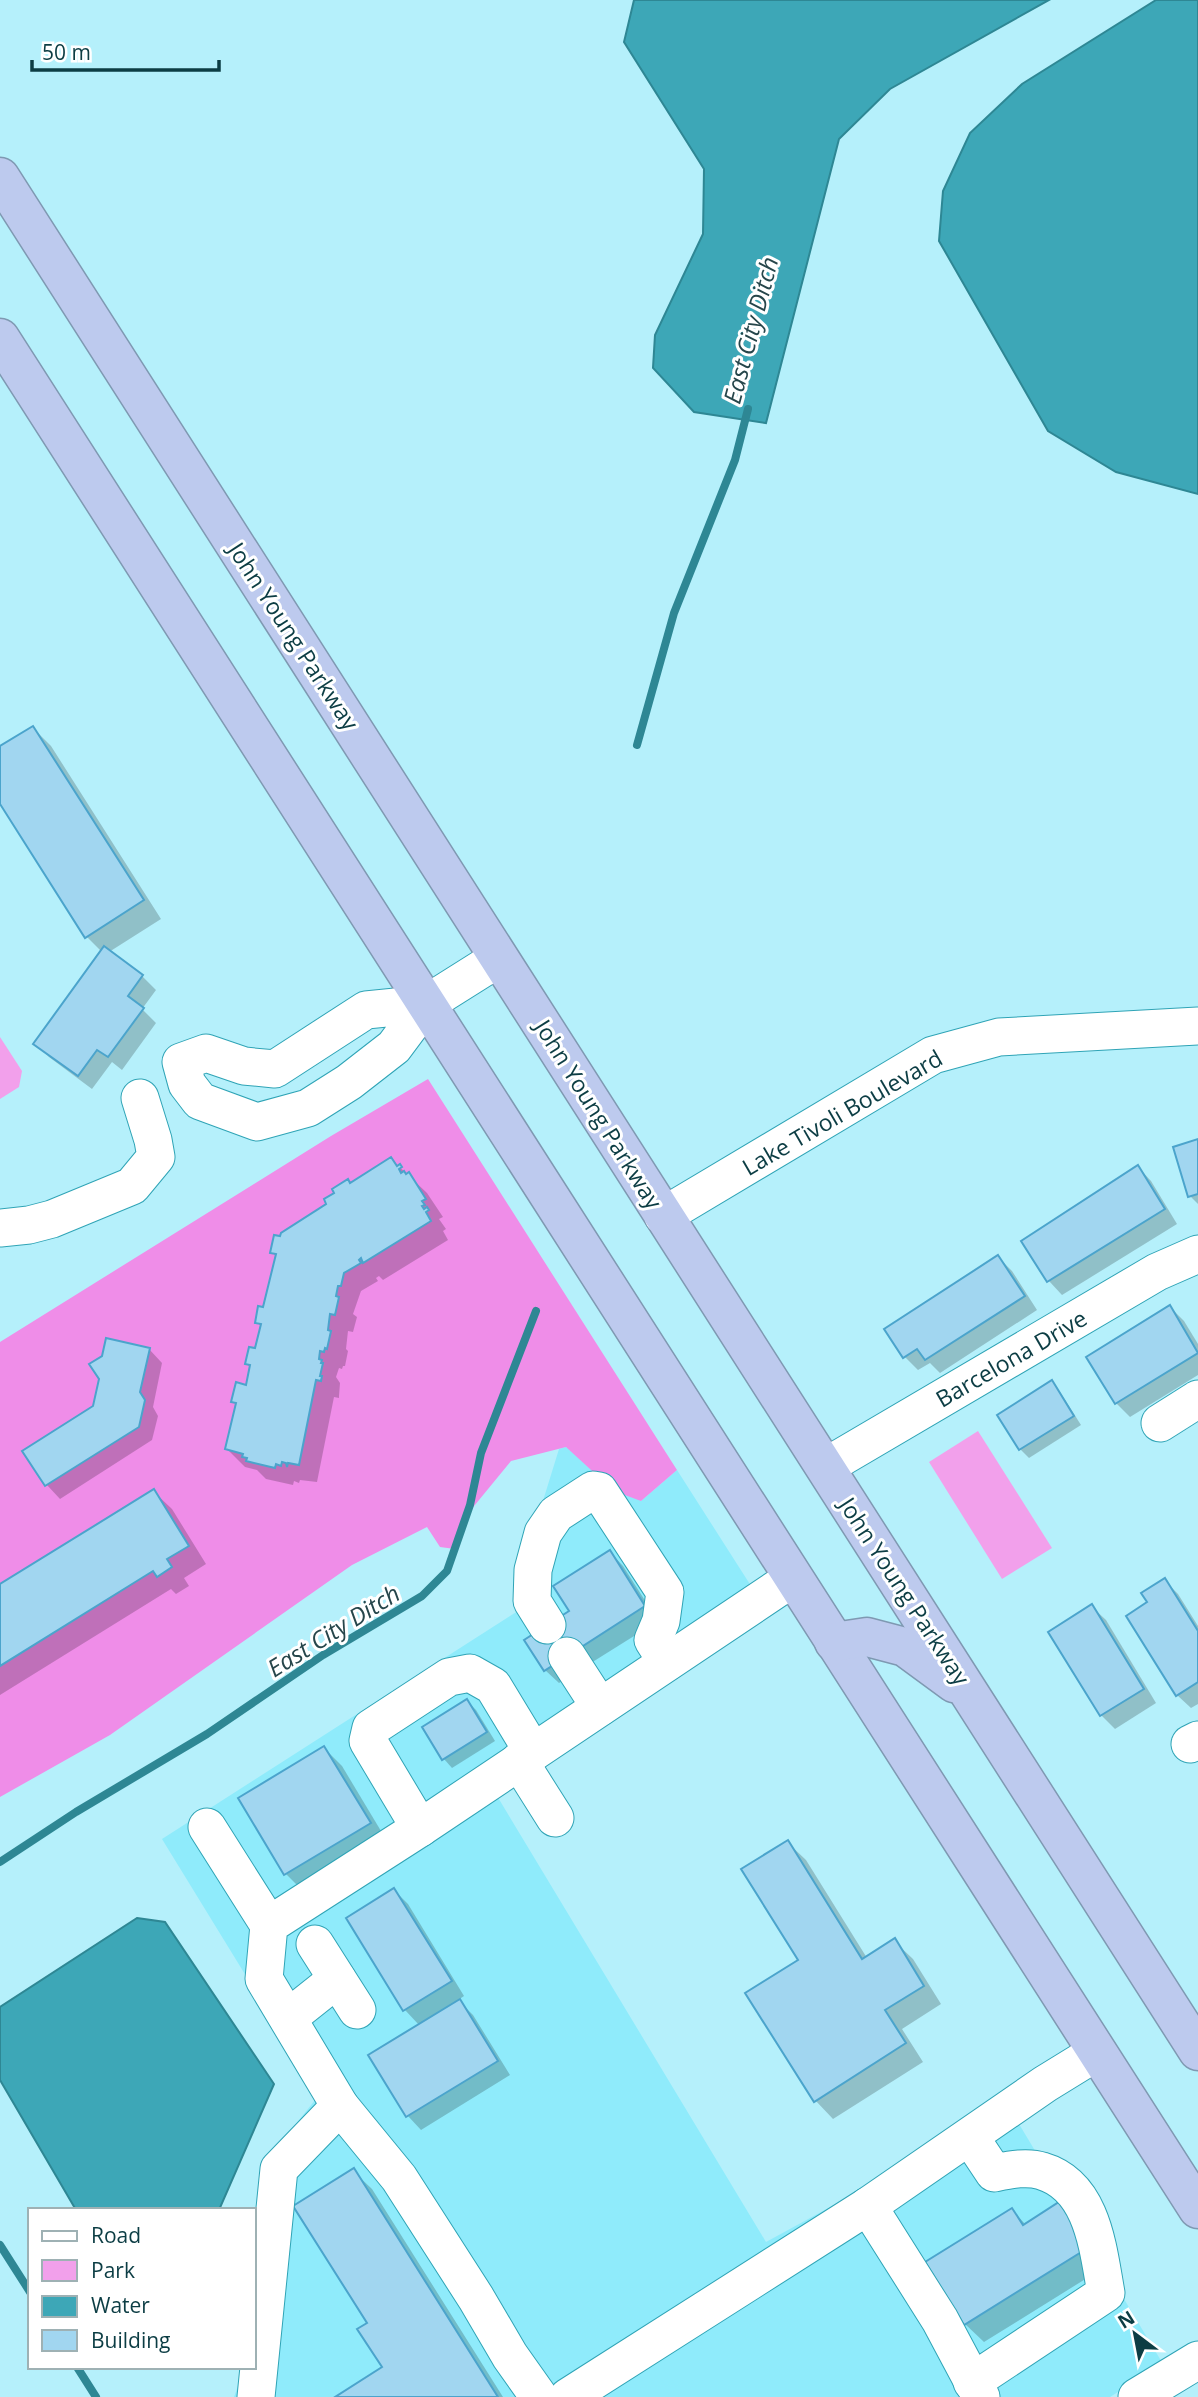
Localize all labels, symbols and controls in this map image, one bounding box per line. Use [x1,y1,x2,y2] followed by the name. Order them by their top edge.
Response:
[32,28,219,72] scale bar
[42,38,91,66] text: 50 m
[715,253,785,407] water label: East City Ditch
[220,534,367,736] street label: John Young Parkway
[527,1011,671,1215] street label: John Young Parkway
[736,1042,948,1182] street label: Lake Tivoli Boulevard
[929,1302,1093,1414] street label: Barcelona Drive
[831,1489,978,1691] street label: John Young Parkway
[260,1576,406,1684] water label: East City Ditch
[28,2208,256,2369] legend
[91,2221,141,2249] text: Road
[91,2256,135,2284] text: Park
[91,2291,150,2319] text: Water
[1100,2299,1170,2369] north arrow
[1113,2304,1139,2335] text: N
[91,2326,170,2354] text: Building

